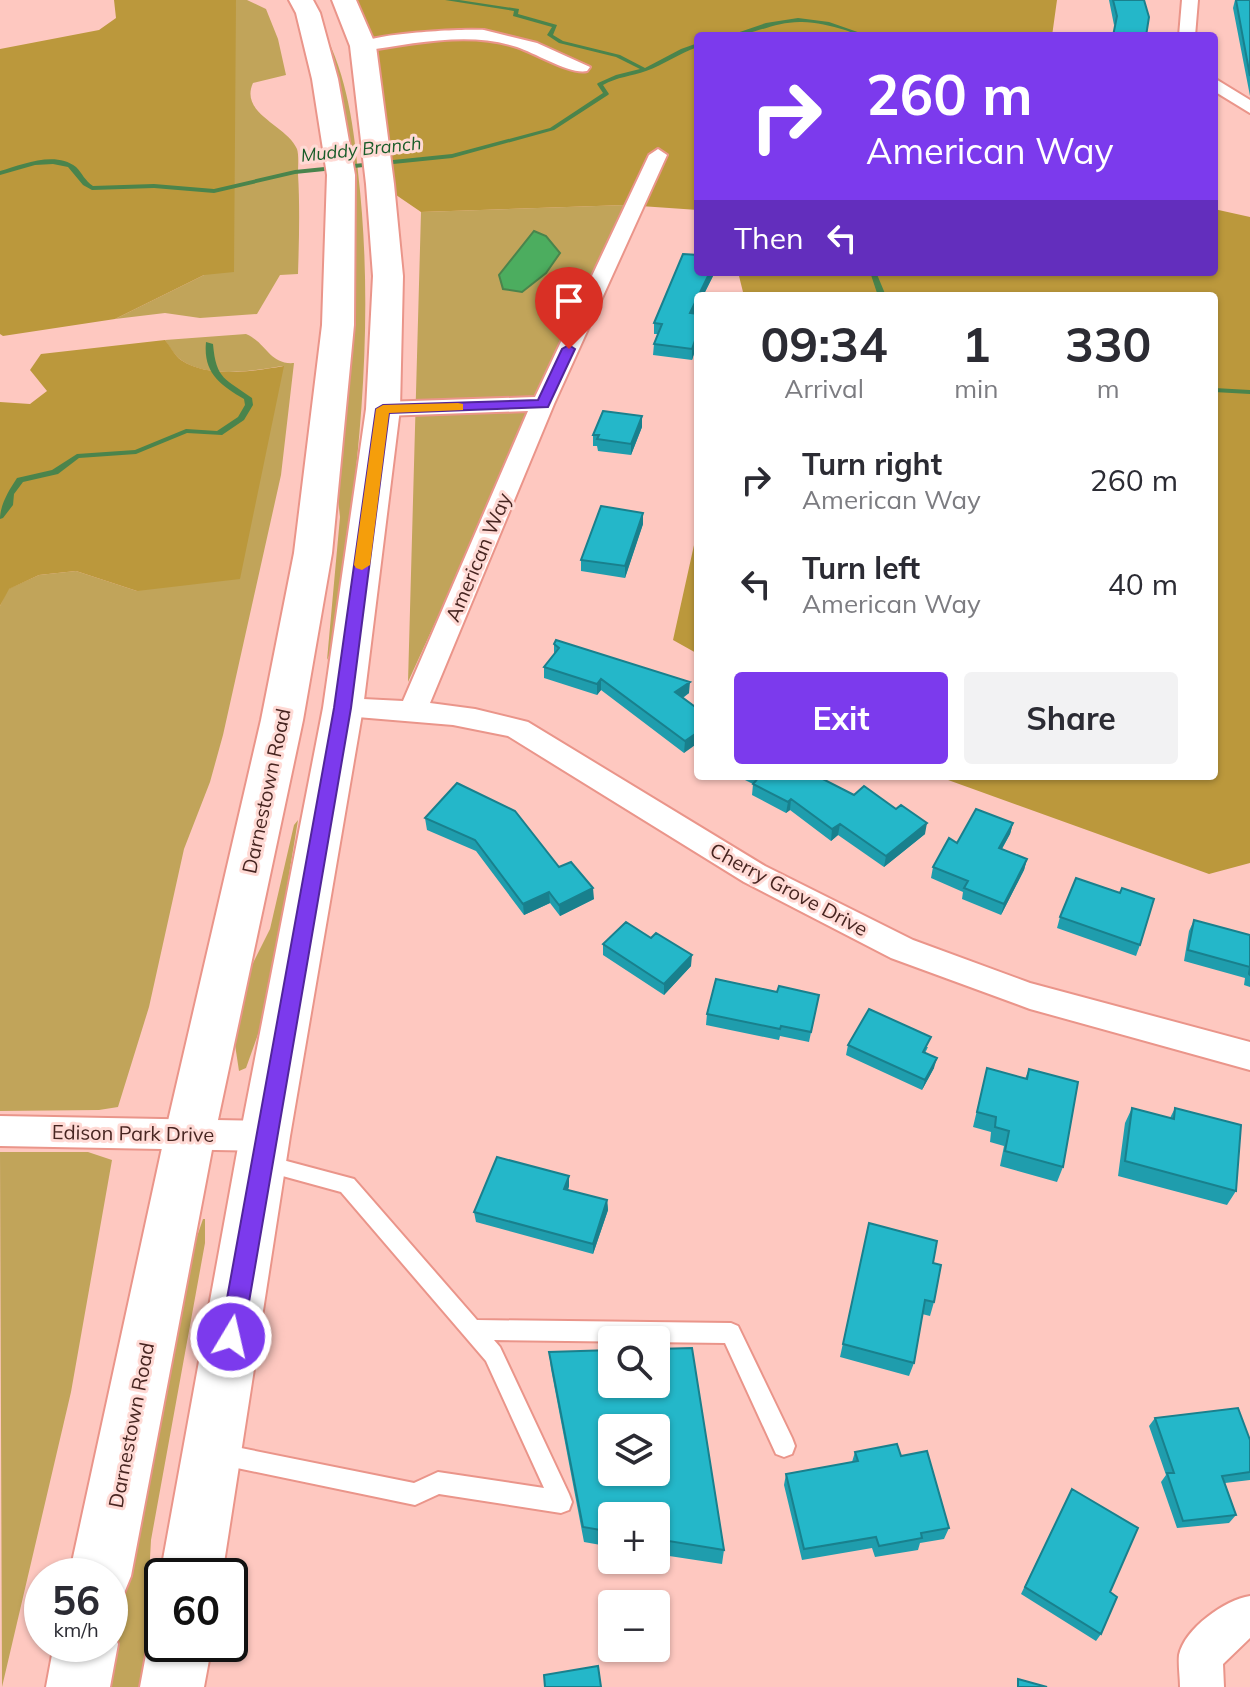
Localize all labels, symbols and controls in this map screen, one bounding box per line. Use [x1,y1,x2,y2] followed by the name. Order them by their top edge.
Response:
[866,59,1033,129] text: 260 m
[734,64,838,168] icon: right
[866,128,1114,173] text: American Way
[300,131,422,167] water label: Muddy Branch
[820,216,864,260] icon: left
[734,219,804,257] text: Then
[535,267,603,349] pin
[547,279,591,323] icon: arrive
[761,314,888,374] text: 09:34
[962,314,991,374] text: 1
[1065,314,1151,374] text: 330
[784,372,864,405] text: Arrival
[954,372,998,405] text: min
[1097,372,1120,405] text: m
[802,445,942,483] text: Turn right
[734,458,778,502] icon: right
[1090,461,1178,499] text: 260 m
[802,483,981,516] text: American Way
[440,488,517,625] street label: American Way
[802,549,920,587] text: Turn left
[734,562,778,606] icon: left
[1108,565,1178,603] text: 40 m
[802,587,981,620] text: American Way
[734,672,948,764] button: Exit
[964,672,1178,764] button: Share
[236,706,296,876] street label: Darnestown Road
[706,837,872,941] street label: Cherry Grove Drive
[52,1119,214,1147] street label: Edison Park Drive
[189,1295,273,1379] position arrow
[598,1326,670,1662] map controls
[598,1326,670,1398] button: search
[103,1340,159,1510] street label: Darnestown Road
[598,1414,670,1486] button: layers
[598,1502,670,1574] button: +
[144,1558,248,1662] speed limit sign: 60
[52,1575,100,1625] text: 56
[598,1590,670,1662] button: −
[53,1617,99,1642] text: km/h

